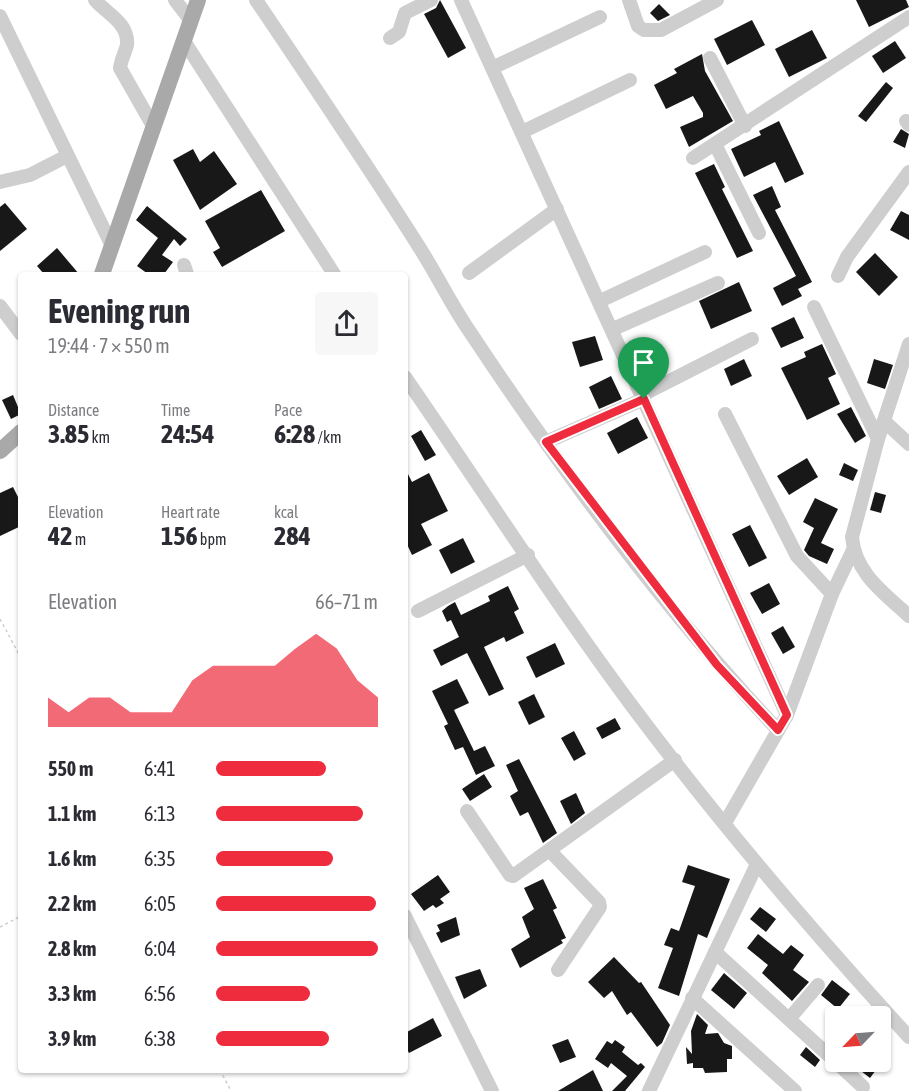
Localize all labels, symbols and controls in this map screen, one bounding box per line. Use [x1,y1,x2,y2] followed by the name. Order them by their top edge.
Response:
[48,292,190,330] text: Evening run
[315,292,378,355] button: share
[48,334,170,357] text: 19:44 · 7 × 550 m
[618,337,669,399] pin
[627,346,660,379] icon: arrive
[48,401,99,419] text: Distance
[161,401,190,419] text: Time
[274,401,302,419] text: Pace
[48,419,89,449] text: 3.85
[161,419,215,449] text: 24:54
[274,419,315,449] text: 6:28
[89,428,110,446] text: km
[315,428,341,446] text: /km
[48,503,103,521] text: Elevation
[161,503,220,521] text: Heart rate
[274,503,298,521] text: kcal
[48,521,72,551] text: 42
[161,521,198,551] text: 156
[274,521,311,551] text: 284
[72,530,86,548] text: m
[198,530,227,548] text: bpm
[48,590,117,613] text: Elevation
[315,590,378,613] text: 66–71 m
[48,757,93,780] text: 550 m
[144,757,176,780] text: 6:41
[48,802,96,825] text: 1.1 km
[144,802,176,825] text: 6:13
[48,847,96,870] text: 1.6 km
[144,847,176,870] text: 6:35
[48,892,96,915] text: 2.2 km
[144,892,176,915] text: 6:05
[48,937,96,960] text: 2.8 km
[144,937,176,960] text: 6:04
[48,982,96,1005] text: 3.3 km
[144,982,176,1005] text: 6:56
[825,1006,891,1072] north arrow
[825,1006,891,1072] map controls
[48,1027,96,1050] text: 3.9 km
[144,1027,176,1050] text: 6:38

